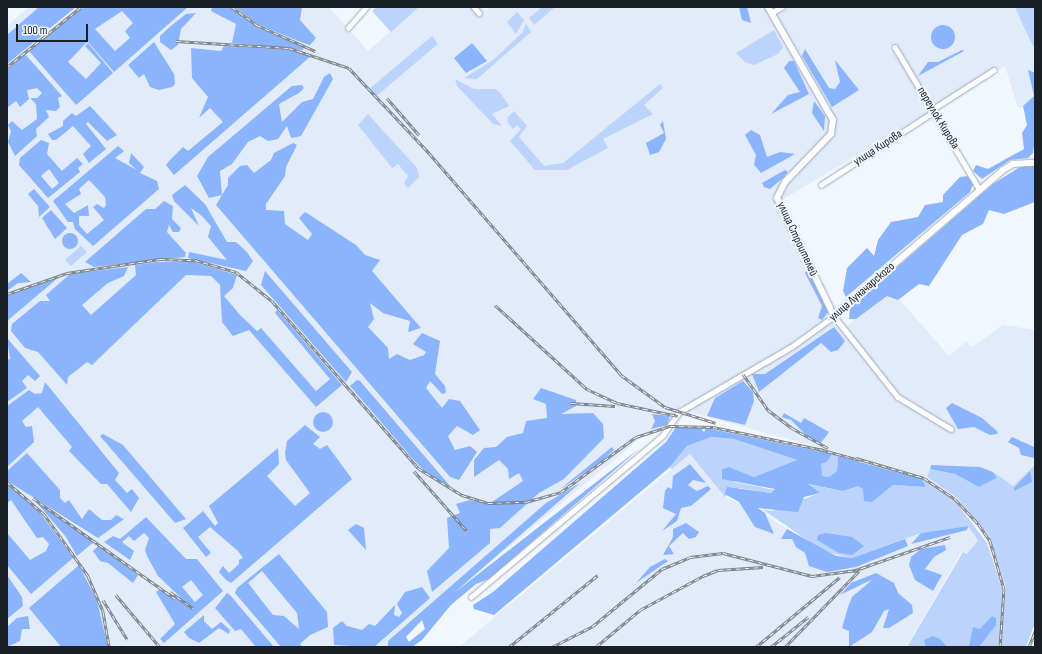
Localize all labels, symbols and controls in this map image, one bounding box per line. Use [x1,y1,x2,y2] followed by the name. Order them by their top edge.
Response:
[18,16,90,42] scale bar
[23,23,48,38] text: 100 m
[914,84,962,152] street label: переулок Кирова
[851,127,905,169] street label: улица Кирова
[773,200,821,278] street label: улица Строителей
[826,260,898,324] street label: улица Луначарского

